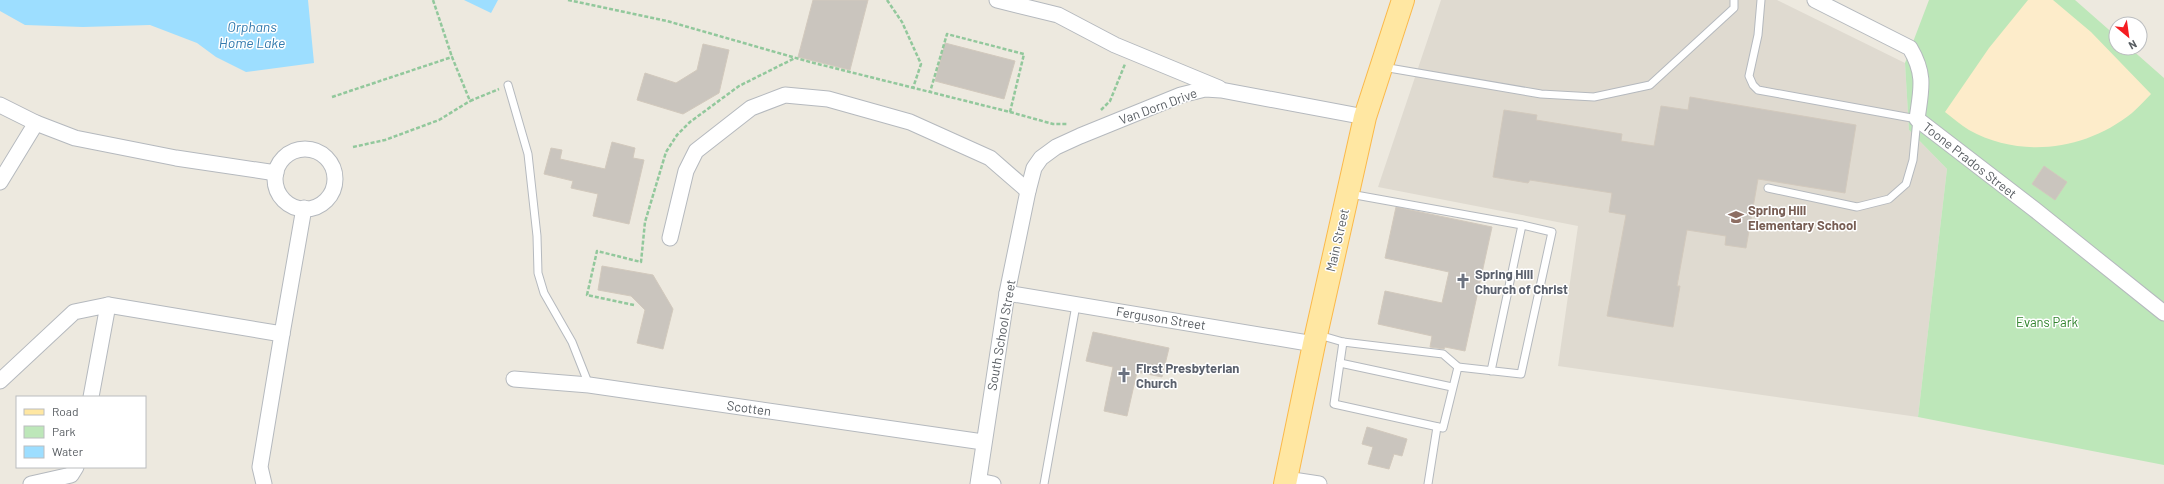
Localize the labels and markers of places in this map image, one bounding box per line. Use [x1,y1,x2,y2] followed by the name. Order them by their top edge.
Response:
[1748,202,1856,233] place label: Spring Hill Elementary School
[1727,208,1745,226] school or university icon: Spring Hill Elementary School
[1475,266,1568,297] place label: Spring Hill Church of Christ
[1454,272,1472,290] church icon: Spring Hill Church of Christ
[1136,360,1239,391] place label: First Presbyterian Church
[1115,366,1133,384] church icon: First Presbyterian Church

